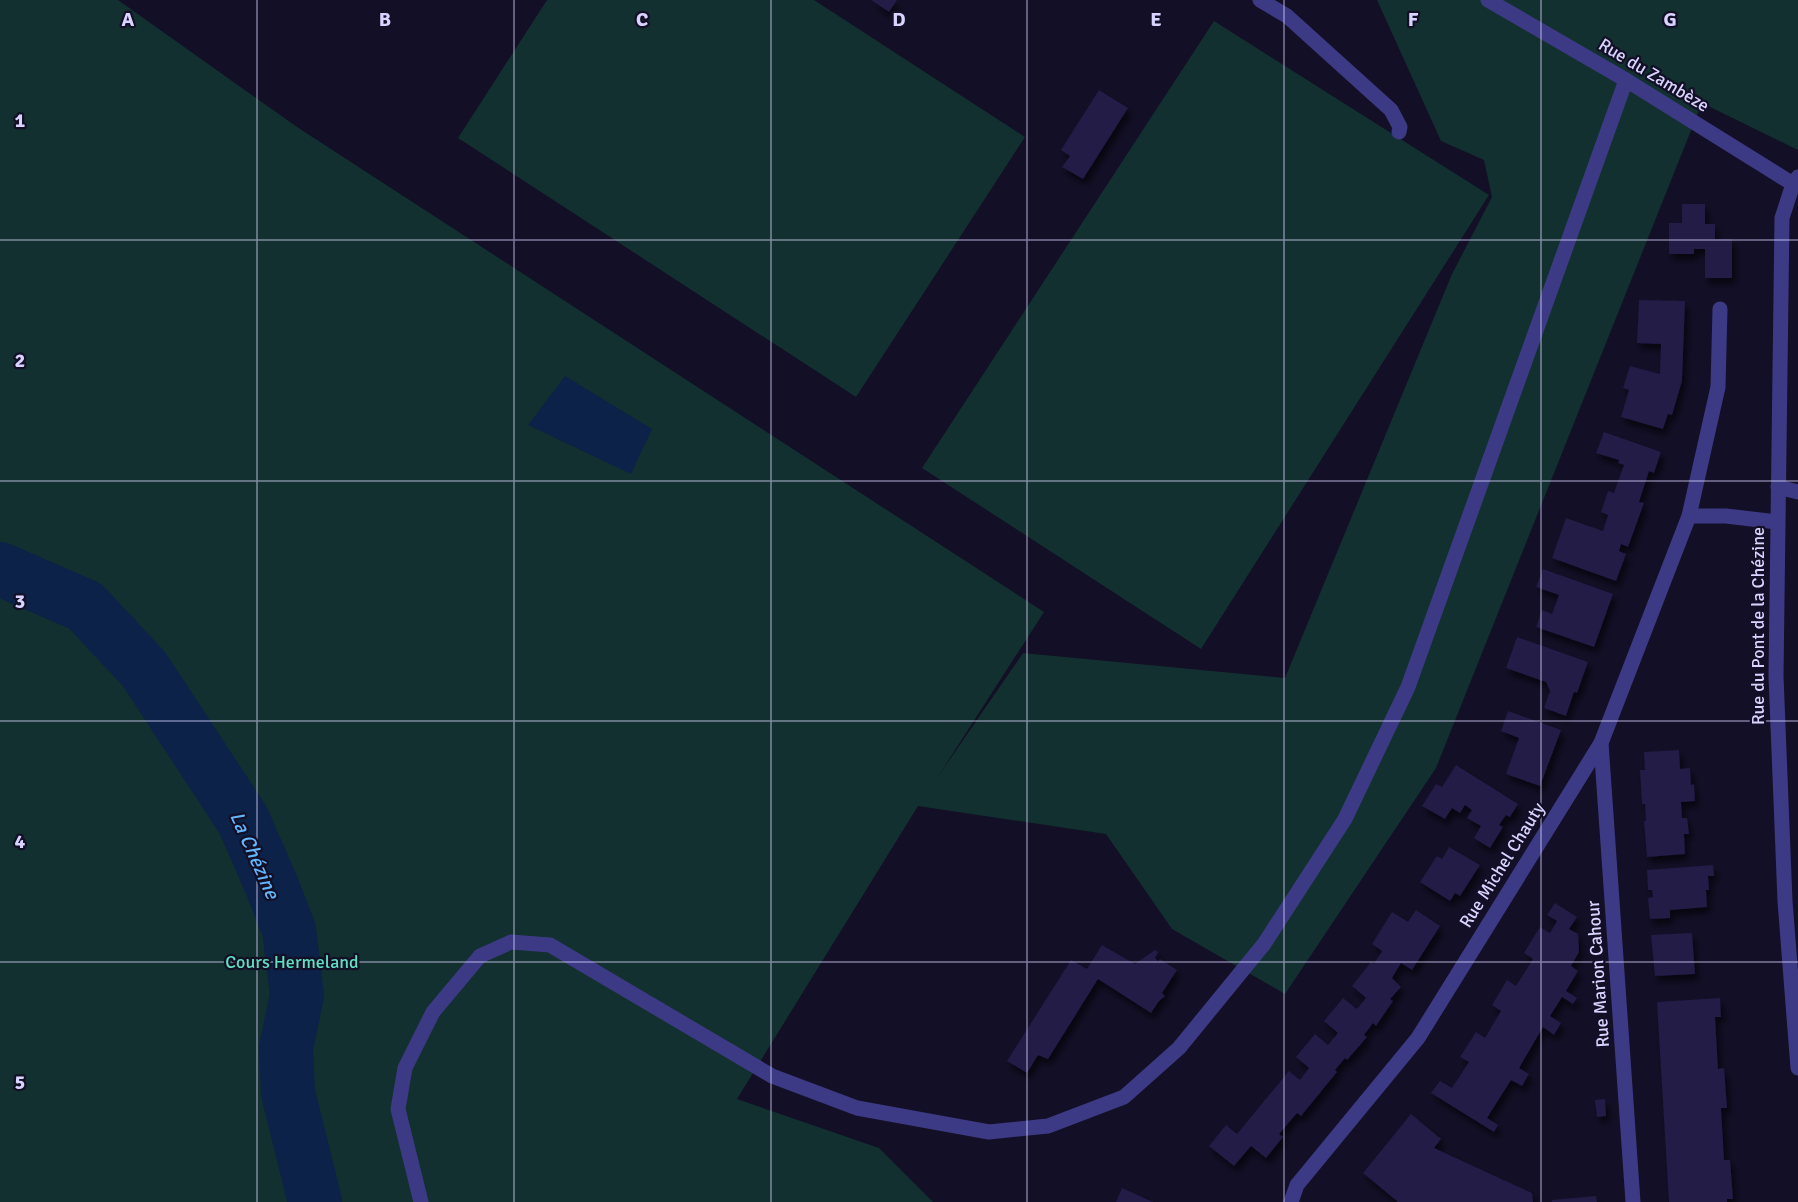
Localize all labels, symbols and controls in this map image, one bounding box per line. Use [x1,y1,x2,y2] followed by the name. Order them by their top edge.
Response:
[122,7,135,32] text: A
[379,7,391,32] text: B
[636,7,648,32] text: C
[892,7,906,32] text: D
[1150,7,1162,32] text: E
[1408,7,1419,32] text: F
[1663,7,1677,32] text: G
[1595,33,1713,117] street label: Rue du Zambèze
[15,108,26,133] text: 1
[15,348,25,373] text: 2
[1747,527,1769,725] street label: Rue du Pont de la Chézine
[15,589,25,614] text: 3
[1455,798,1550,932] street label: Rue Michel Chauty
[224,808,285,904] water label: La Chézine
[15,829,26,854] text: 4
[1582,899,1614,1048] street label: Rue Marion Cahour
[225,951,359,973] park label: Cours Hermeland
[15,1070,25,1095] text: 5

